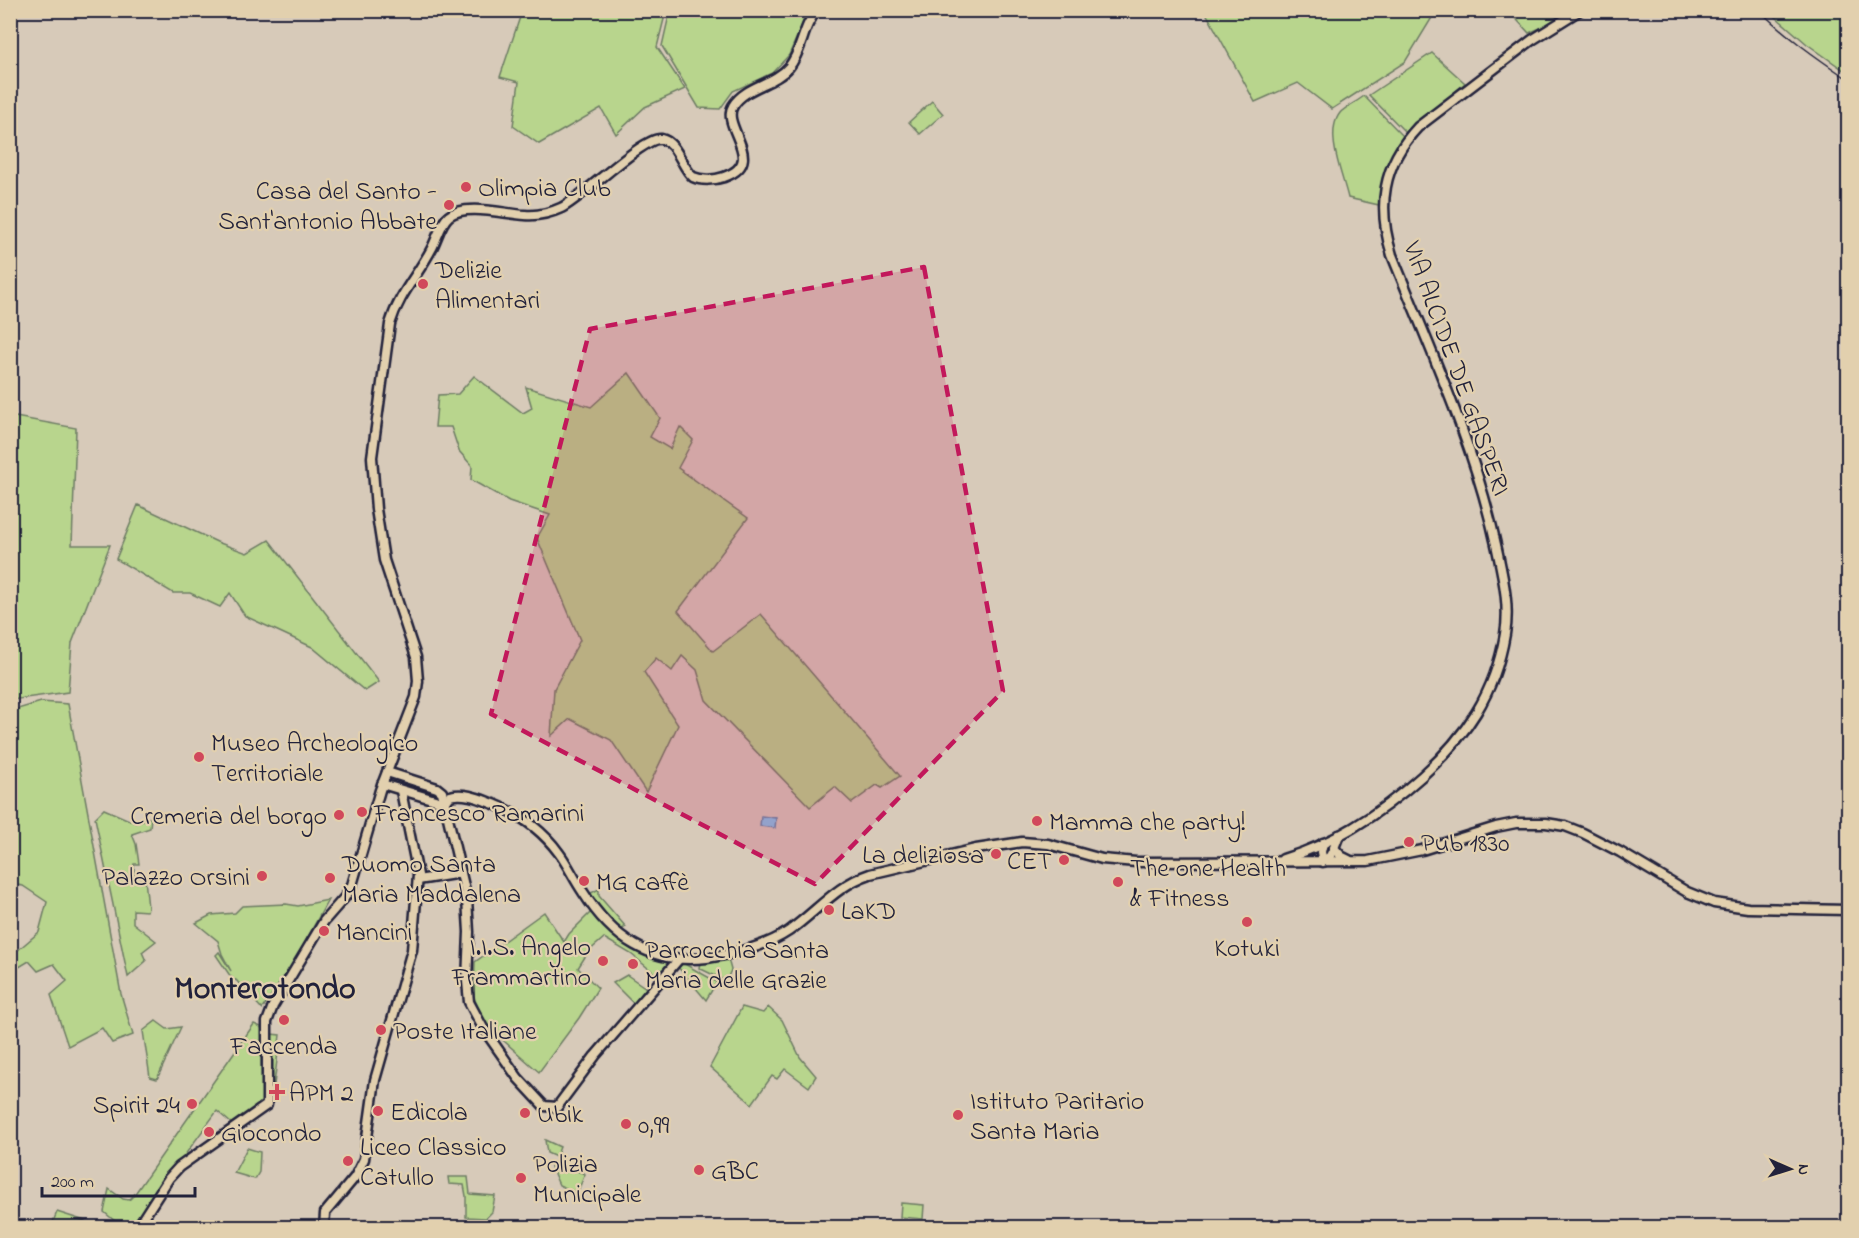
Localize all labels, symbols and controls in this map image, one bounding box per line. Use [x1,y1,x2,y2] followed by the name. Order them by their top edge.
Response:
[478,171,611,209] place label: Olimpia Club
[218,174,437,242] place label: Casa del Santo - Sant'antonio Abbate
[459,180,473,194] marker: Olimpia Club
[442,198,456,212] marker: Casa del Santo - Sant'antonio Abbate
[1391,236,1519,502] street label: VIA ALCIDE DE GASPERI
[434,253,540,321] place label: Delizie Alimentari
[416,277,430,291] marker: Delizie Alimentari
[211,726,418,794] place label: Museo Archeologico Territoriale
[192,750,206,764] marker: Museo Archeologico Territoriale
[373,796,585,834] place label: Francesco Ramarini
[130,799,327,837] place label: Cremeria del borgo
[355,805,369,819] marker: Francesco Ramarini
[1049,805,1245,843] place label: Mamma che party!
[332,808,346,822] marker: Cremeria del borgo
[1030,814,1044,828] marker: Mamma che party!
[1421,826,1510,864] place label: Pub 1830
[1402,835,1416,849] marker: Pub 1830
[862,838,984,876] place label: La deliziosa
[1007,844,1052,882] place label: CET
[341,847,521,915] place label: Duomo Santa Maria Maddalena
[989,847,1003,861] marker: La deliziosa
[1130,851,1286,919] place label: The one Health & Fitness
[1057,853,1071,867] marker: CET
[102,860,250,898] place label: Palazzo Orsini
[596,865,689,903] place label: MG caffè
[255,869,269,883] marker: Palazzo Orsini
[323,871,337,885] marker: Duomo Santa Maria Maddalena
[577,874,591,888] marker: MG caffè
[1111,875,1125,889] marker: The one Health & Fitness
[841,894,896,932] place label: LaKD
[822,903,836,917] marker: LaKD
[336,915,412,953] place label: Mancini
[1240,915,1254,929] marker: Kotuki
[317,924,331,938] marker: Mancini
[451,930,591,998] place label: I.I.S. Angelo Frammartino
[1214,931,1280,969] place label: Kotuki
[645,933,829,1001] place label: Parrocchia Santa Maria delle Grazie
[596,954,610,968] marker: I.I.S. Angelo Frammartino
[626,957,640,971] marker: Parrocchia Santa Maria delle Grazie
[174,967,356,1014] district label: Monterotondo
[277,1013,291,1027] marker: Faccenda
[393,1014,537,1052] place label: Poste Italiane
[374,1023,388,1037] marker: Poste Italiane
[229,1029,338,1067] place label: Faccenda
[289,1076,354,1114] place label: APM 2
[970,1084,1144,1152] place label: Istituto Paritario Santa Maria
[270,1085,284,1099] marker: APM 2
[93,1088,180,1126] place label: Spirit 24
[390,1095,468,1133] place label: Edicola
[185,1097,199,1111] marker: Spirit 24
[537,1097,584,1135] place label: Ubik
[371,1104,385,1118] marker: Edicola
[518,1106,532,1120] marker: Ubik
[638,1108,670,1146] place label: 0,99
[951,1108,965,1122] marker: Istituto Paritario Santa Maria
[221,1116,322,1154] place label: Giocondo
[619,1117,633,1131] marker: 0,99
[202,1125,216,1139] marker: Giocondo
[360,1130,506,1198] place label: Liceo Classico Catullo
[1760,1139,1820,1199] north arrow
[533,1147,642,1215] place label: Polizia Municipale
[341,1154,355,1168] marker: Liceo Classico Catullo
[711,1154,759,1192] place label: GBC
[42,1160,195,1198] scale bar
[692,1163,706,1177] marker: GBC
[1791,1164,1815,1176] text: N
[51,1170,94,1196] text: 200 m
[514,1171,528,1185] marker: Polizia Municipale

